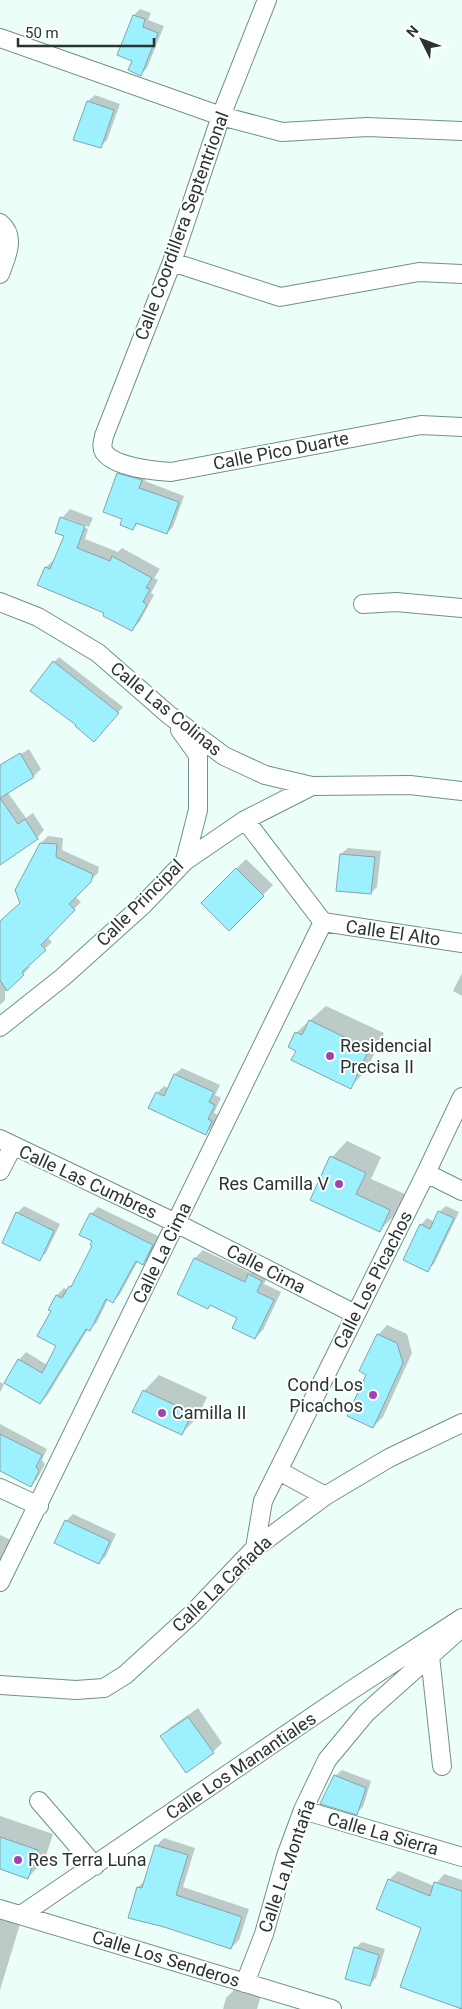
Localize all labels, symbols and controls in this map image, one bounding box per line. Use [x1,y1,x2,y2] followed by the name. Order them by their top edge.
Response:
[18,15,154,47] scale bar
[397,15,447,65] north arrow
[403,22,422,40] text: N
[25,24,59,42] text: 50 m
[130,109,233,343] street label: Calle Coordillera Septentrional
[211,427,350,474] street label: Calle Pico Duarte
[106,657,226,760] street label: Calle Las Colinas
[92,855,187,950] street label: Calle Principal
[344,915,442,950] street label: Calle El Alto
[340,1035,432,1077] place label: Residencial Precisa II
[324,1050,336,1062] marker: Residencial Precisa II
[16,1140,161,1223] street label: Calle Las Cumbres
[218,1173,330,1194] place label: Res Camilla V
[333,1178,345,1190] marker: Res Camilla V
[128,1199,195,1307] street label: Calle La Cima
[329,1207,416,1352] street label: Calle Los Picachos
[223,1240,309,1297] street label: Calle Cima
[287,1374,363,1416] place label: Cond Los Picachos
[367,1389,379,1401] marker: Cond Los Picachos
[172,1402,246,1423] place label: Camilla II
[156,1407,168,1419] marker: Camilla II
[168,1531,275,1636] street label: Calle La Cañada
[162,1708,320,1824] street label: Calle Los Manantiales
[254,1796,319,1935] street label: Calle La Montaña
[325,1808,441,1859] street label: Calle La Sierra
[28,1849,147,1870] place label: Res Terra Luna
[12,1854,24,1866] marker: Res Terra Luna
[90,1926,243,1991] street label: Calle Los Senderos

